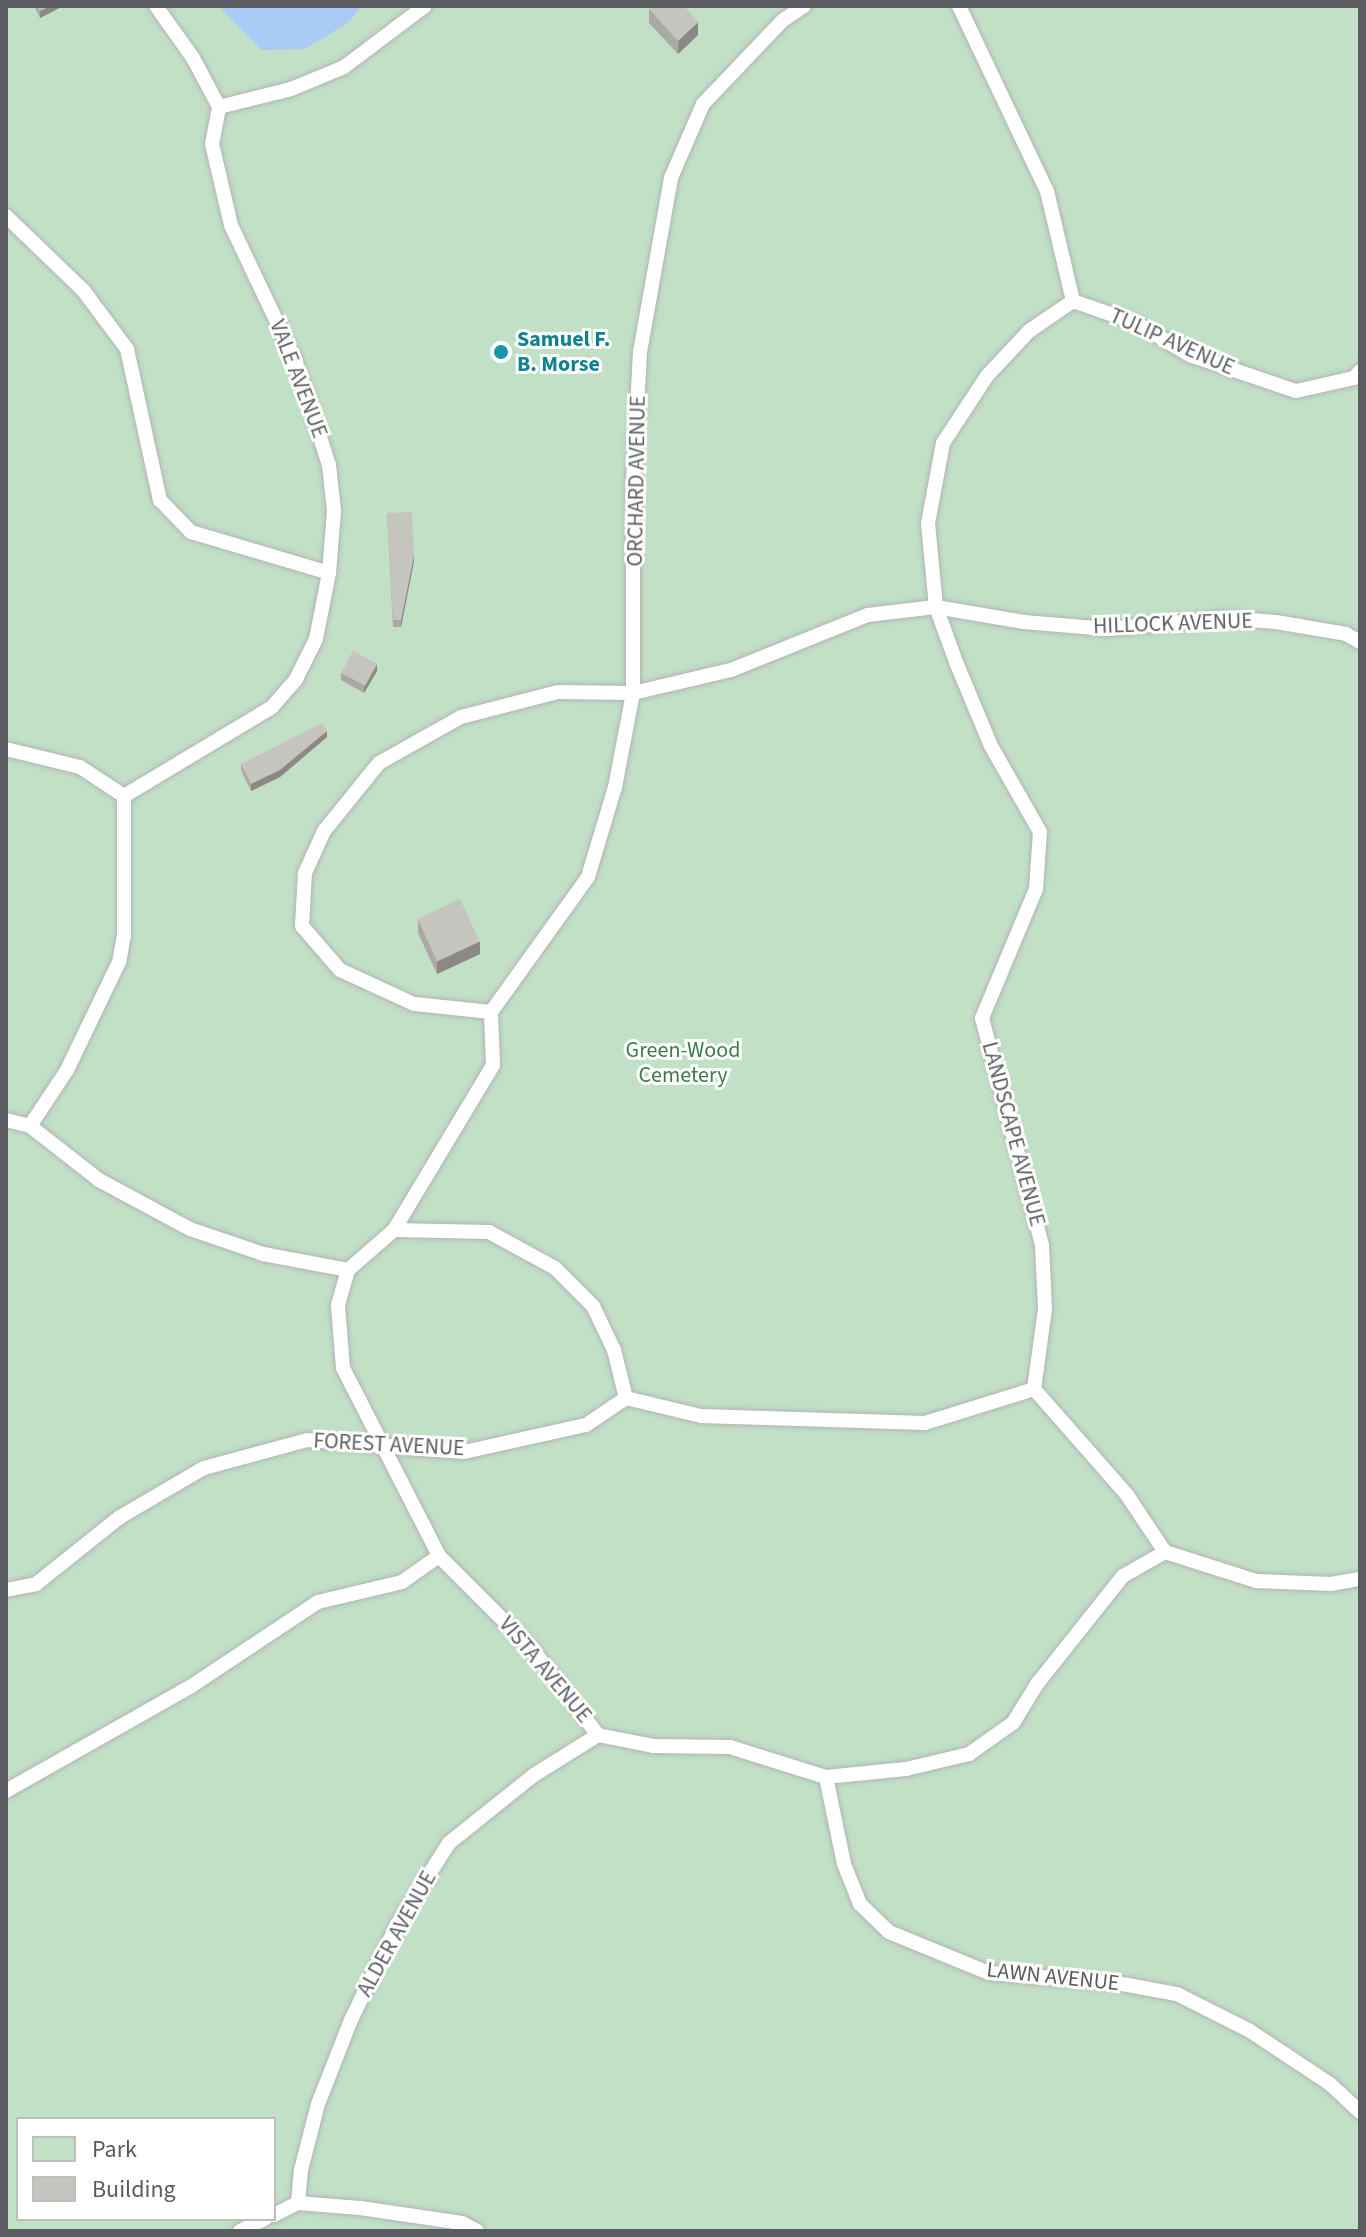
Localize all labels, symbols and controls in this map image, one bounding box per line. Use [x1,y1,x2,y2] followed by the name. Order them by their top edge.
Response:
[1105,303,1239,381] street label: TULIP AVENUE
[263,316,333,442] street label: VALE AVENUE
[517,326,610,378] place label: Samuel F. B. Morse
[492,343,510,361] marker: Samuel F. B. Morse
[622,395,652,567] street label: ORCHARD AVENUE
[1093,608,1253,640] street label: HILLOCK AVENUE
[626,1037,740,1088] park label: Green-Wood Cemetery
[976,1039,1050,1229] street label: LANDSCAPE AVENUE
[313,1428,465,1462] street label: FOREST AVENUE
[493,1612,597,1728] street label: VISTA AVENUE
[352,1867,442,2001] street label: ALDER AVENUE
[985,1957,1121,1997] street label: LAWN AVENUE
[16,2117,276,2221] legend
[92,2132,137,2167] text: Park
[92,2172,176,2207] text: Building

